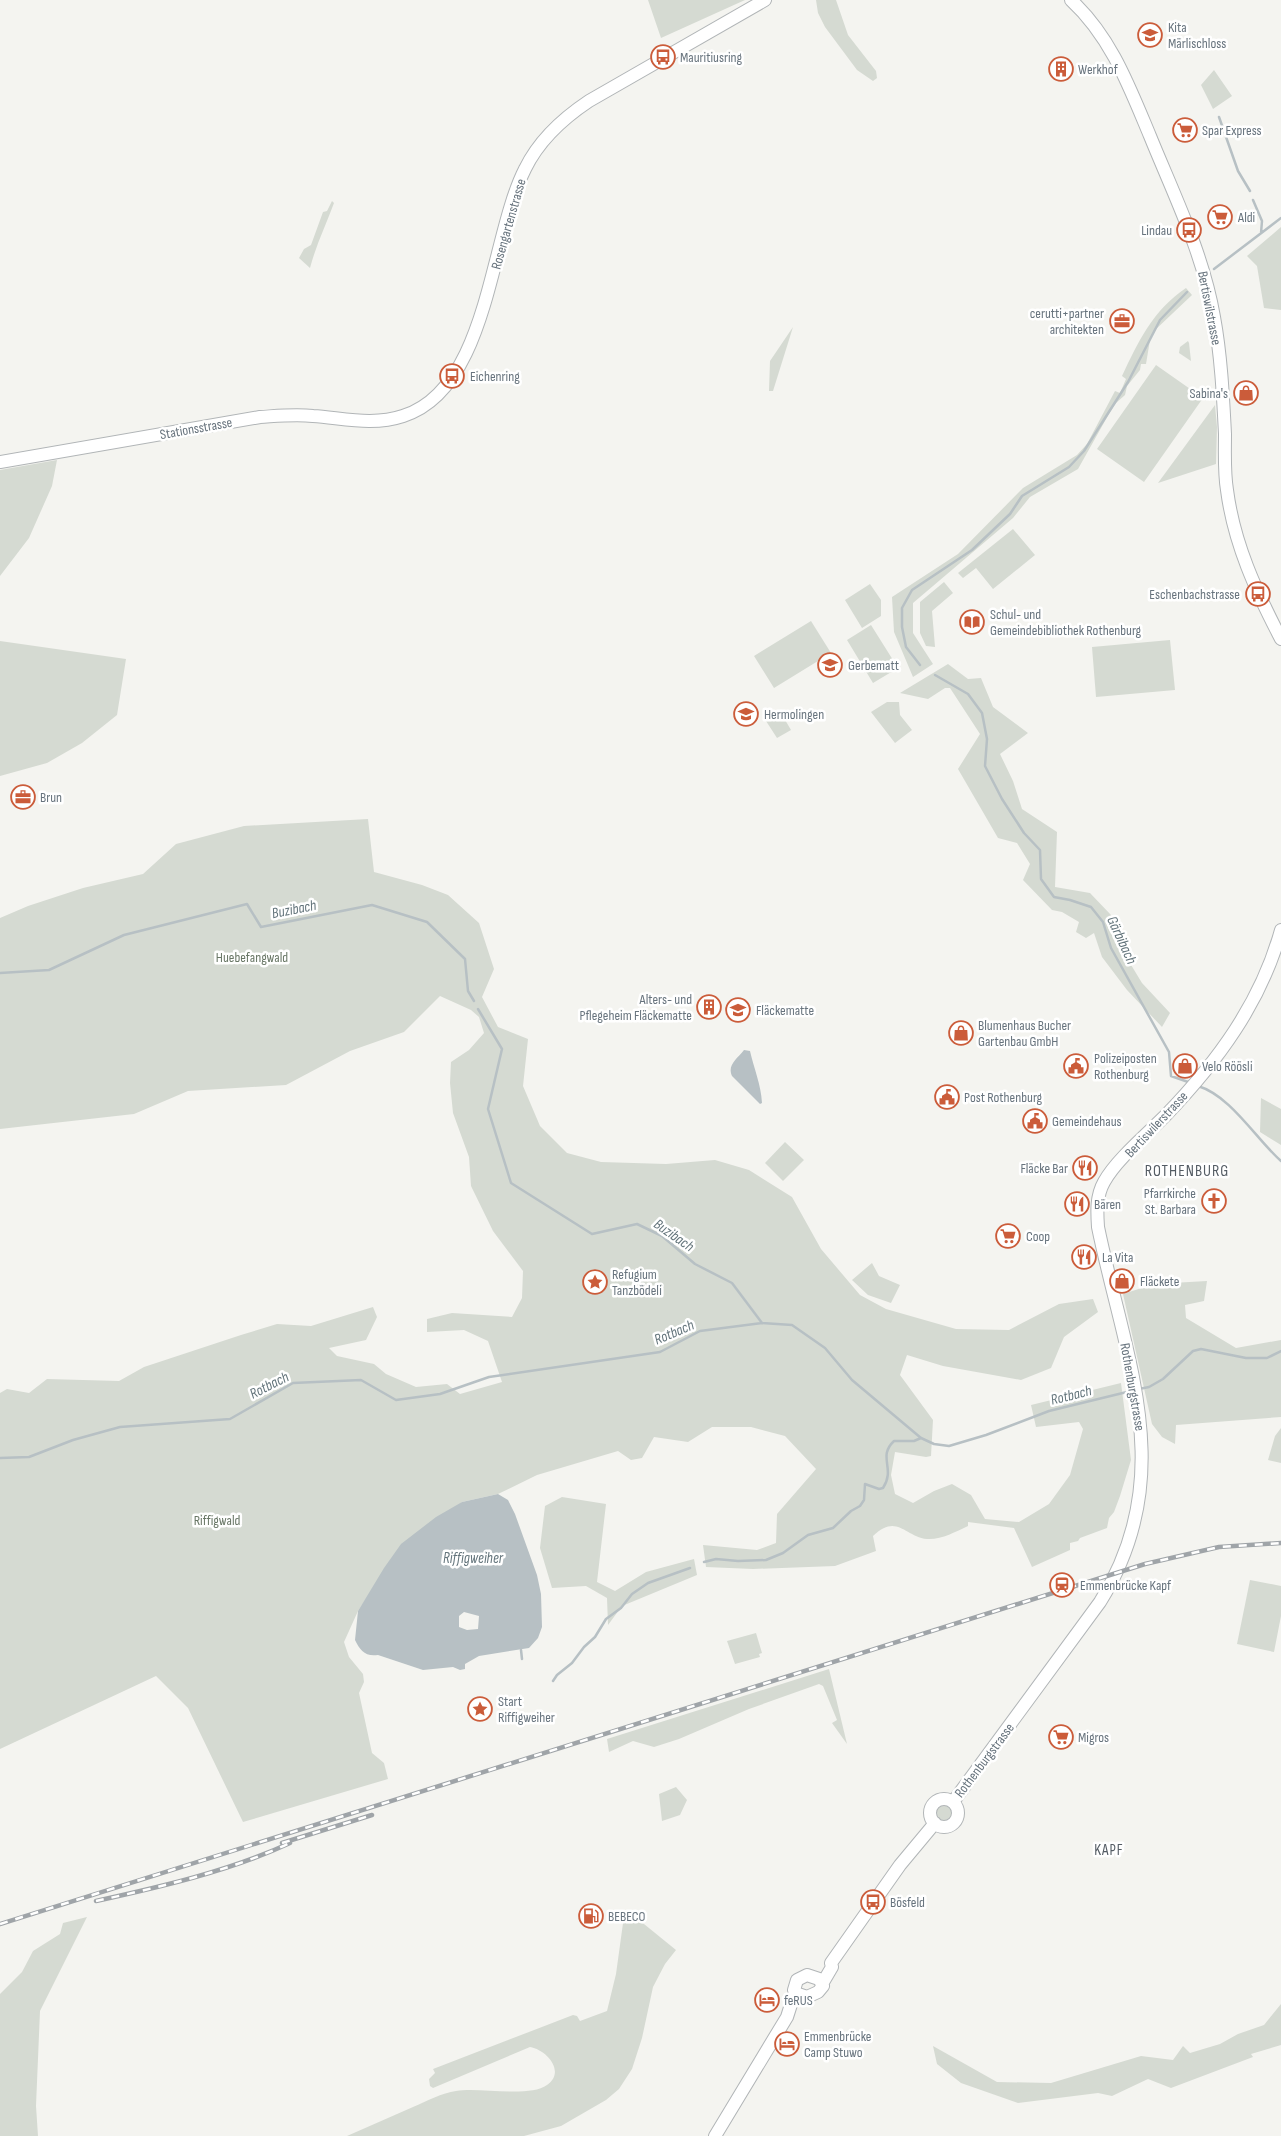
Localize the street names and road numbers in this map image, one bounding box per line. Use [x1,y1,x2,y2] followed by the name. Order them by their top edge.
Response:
[487,177,530,271] street label: Rosengartenstrasse
[1194,270,1225,347] street label: Bertiswilstrasse
[159,414,234,443] street label: Stationsstrasse
[1121,1088,1191,1161] street label: Bertiswilerstrasse
[1116,1342,1149,1432] street label: Rothenburgstrasse
[951,1720,1018,1801] street label: Rothenburgstrasse

